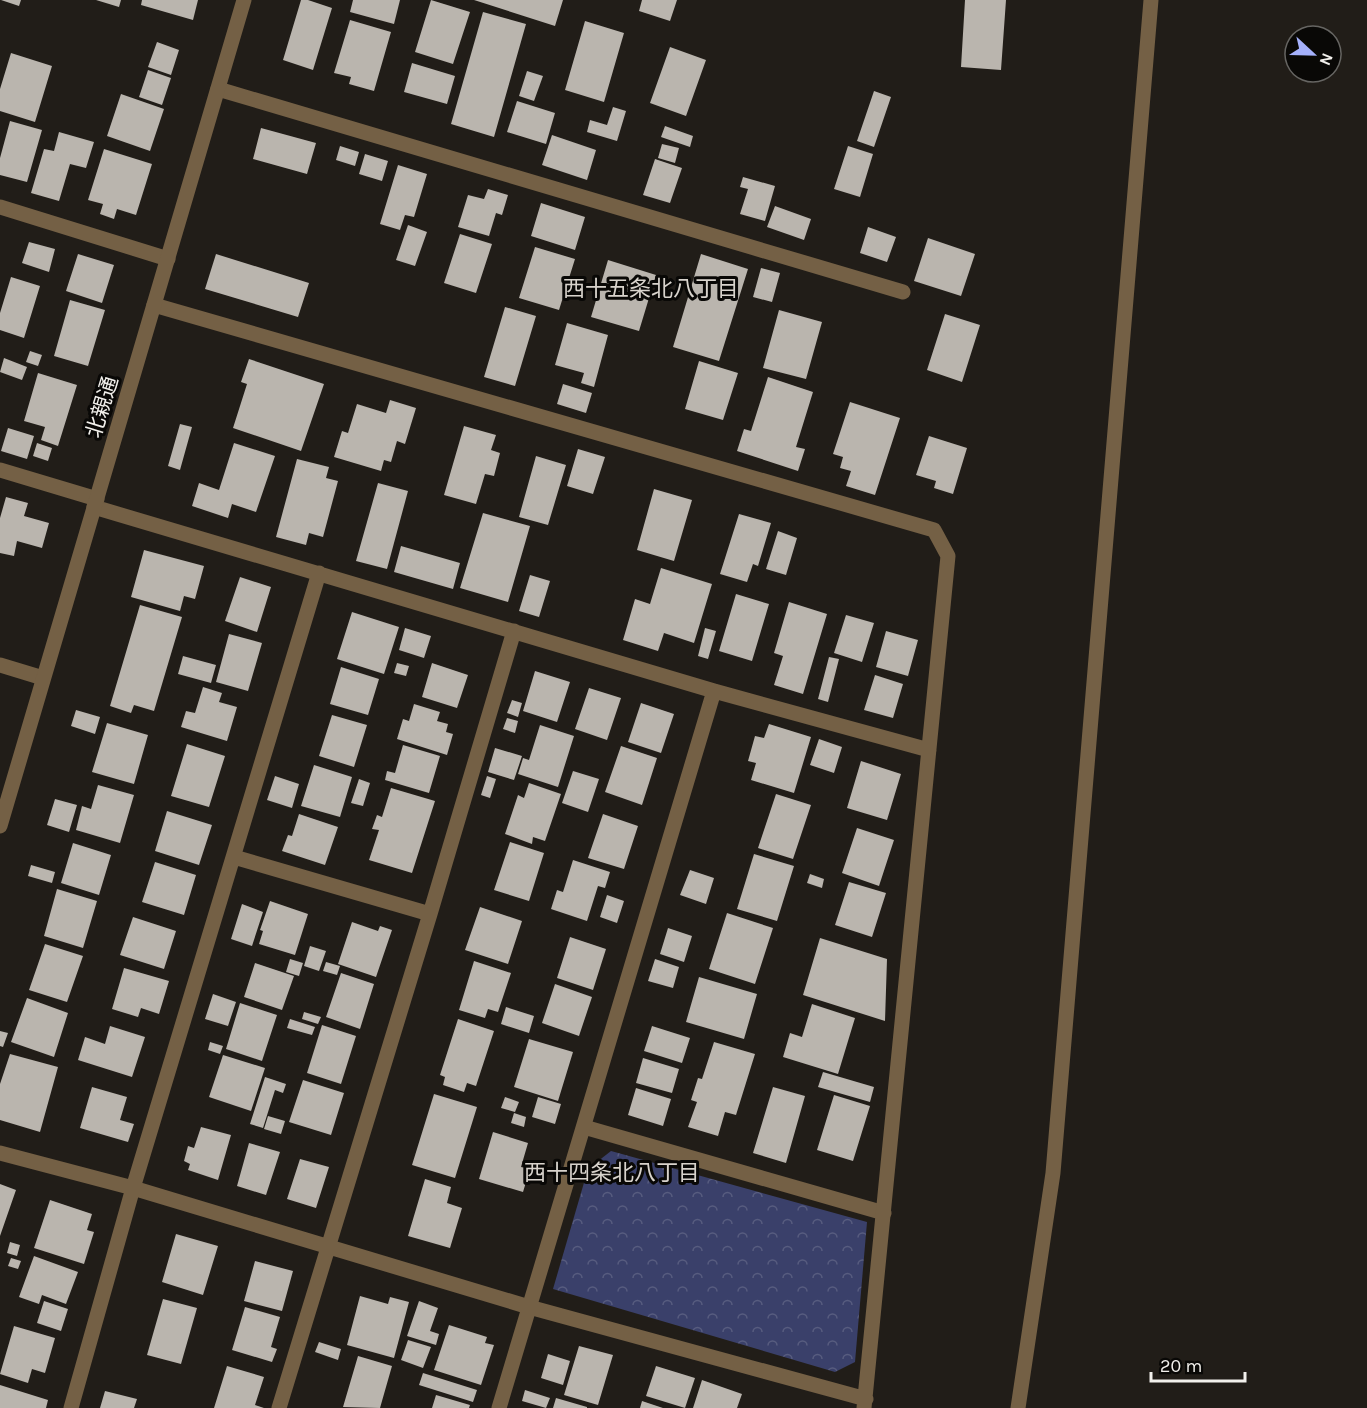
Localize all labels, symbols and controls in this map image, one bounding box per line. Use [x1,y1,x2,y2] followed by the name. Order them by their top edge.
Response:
[1283,24,1343,84] north arrow
[1315,51,1337,68] text: N
[563,276,739,302] district label: 西十五条北八丁目
[81,373,123,441] street label: 北親通
[524,1160,700,1186] district label: 西十四条北八丁目
[1151,1345,1246,1383] scale bar
[1160,1355,1202,1377] text: 20 m

